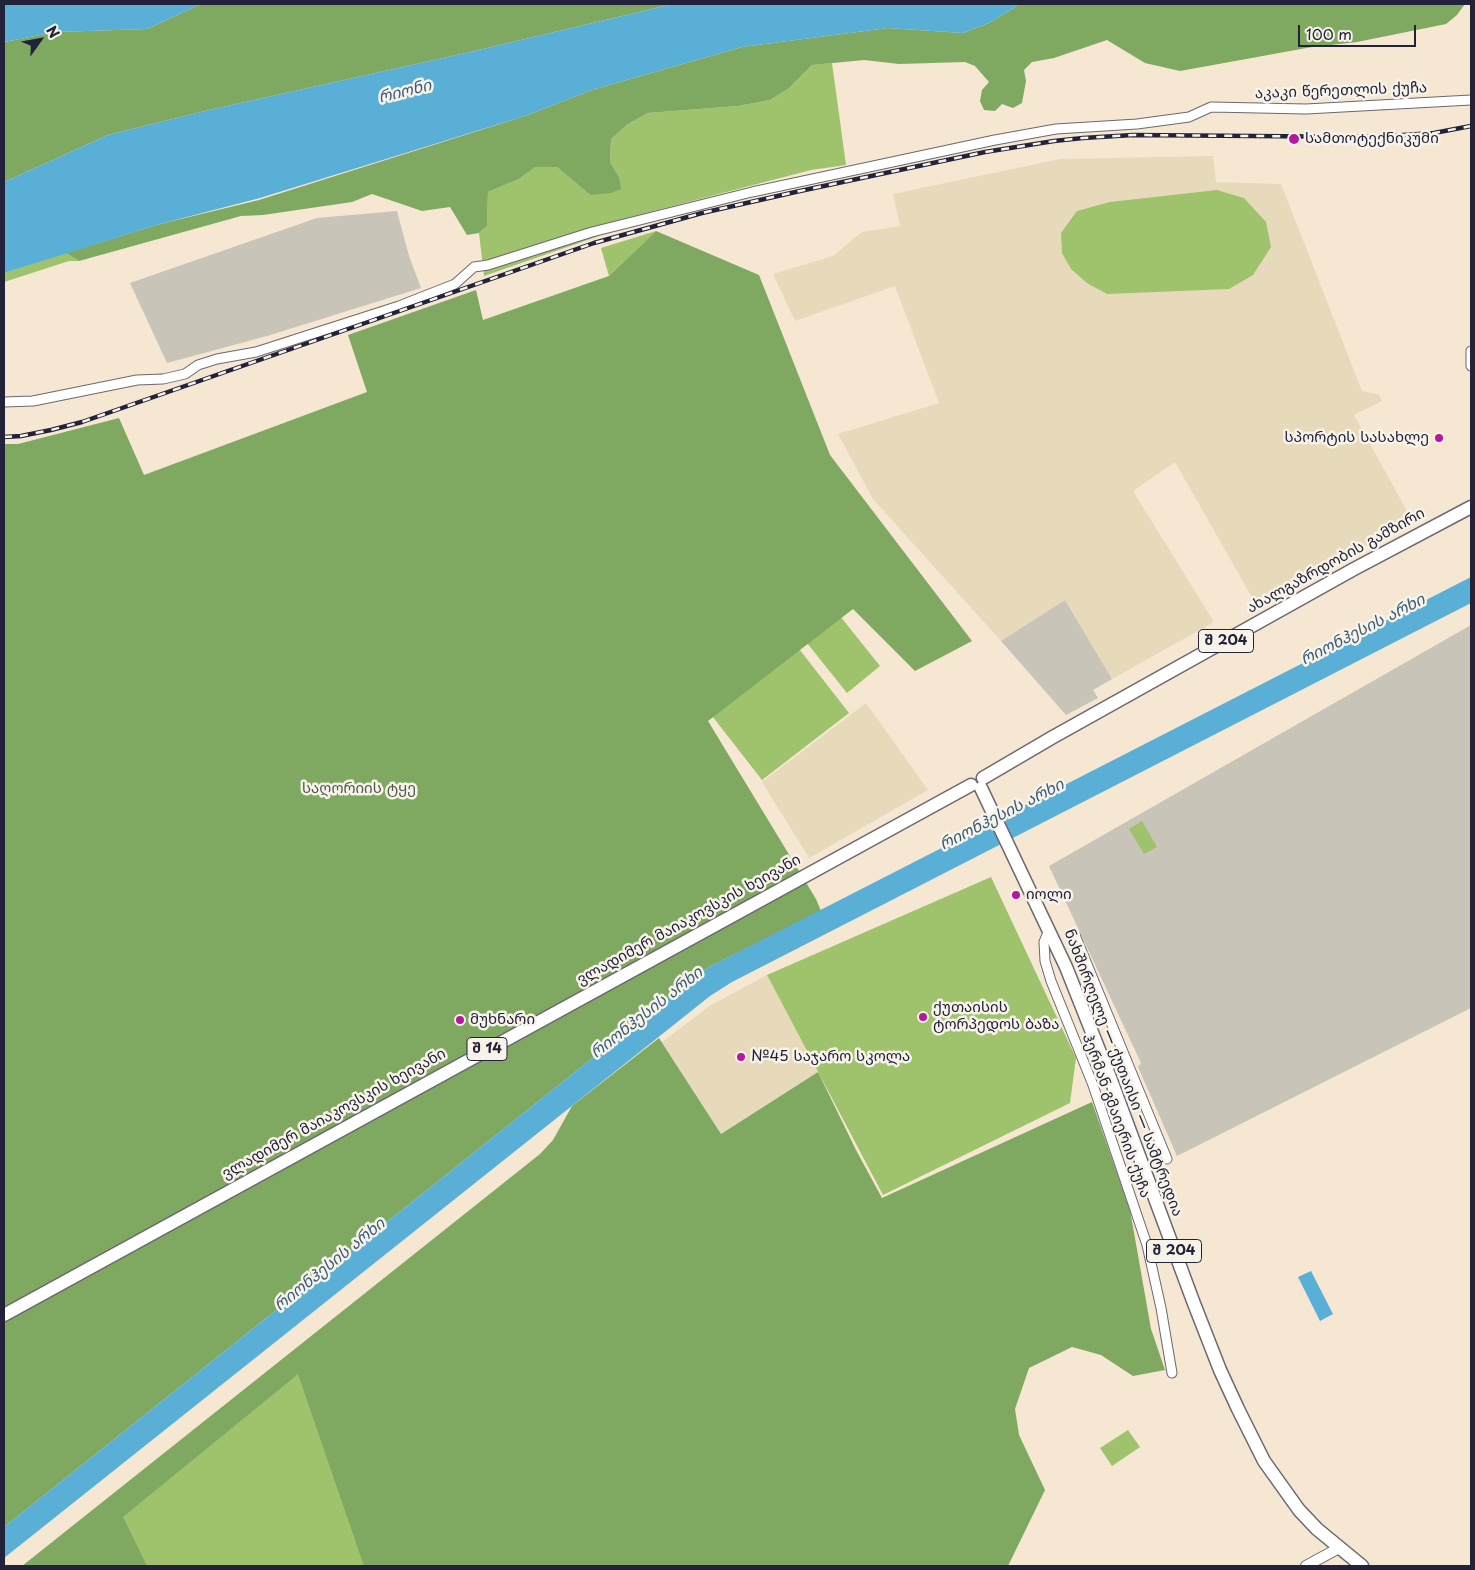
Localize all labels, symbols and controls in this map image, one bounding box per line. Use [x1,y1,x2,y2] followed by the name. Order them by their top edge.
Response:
[15,15,65,65] north arrow
[1300,15,1418,47] scale bar
[41,22,65,42] text: N
[1306,22,1352,45] text: 100 m
[377,76,433,108] water label: რიონი
[1255,79,1427,103] street label: აკაკი წერეთლის ქუჩა
[1305,130,1439,148] place label: სამთოტექნიკუმი
[1287,132,1301,146] marker: სამთოტექნიკუმი
[1284,429,1429,447] place label: სპორტის სასახლე
[1433,432,1445,444] marker: სპორტის სასახლე
[1244,504,1428,618] street label: ახალგაზრდობის გამზირი
[1298,590,1428,670] water label: რიონჰესის არხი
[1198,630,1254,652] road number: შ 204
[937,775,1067,855] water label: რიონჰესის არხი
[302,780,416,798] park label: საღორიის ტყე
[574,851,804,989] street label: ვლადიმერ მაიაკოვსკის ხეივანი
[1026,886,1072,904] place label: იოლი
[1010,889,1022,901] marker: იოლი
[1060,927,1186,1219] street label: ნახშირღელე — ქუთაისი — სამტრედია
[587,963,707,1063] water label: რიონჰესის არხი
[933,999,1060,1034] place label: ქუთაისის ტორპედოს ბაზა
[470,1011,535,1029] place label: მუხნარი
[917,1011,929,1023] marker: ქუთაისის ტორპედოს ბაზა
[454,1014,466,1026] marker: მუხნარი
[1078,1032,1154,1200] street label: ჰერმან გმაიერის ქუჩა
[467,1038,507,1060] road number: შ 14
[219,1045,449,1183] street label: ვლადიმერ მაიაკოვსკის ხეივანი
[751,1048,910,1066] place label: №45 საჯარო სკოლა
[735,1051,747,1063] marker: №45 საჯარო სკოლა
[271,1214,389,1316] water label: რიონჰესის არხი
[1146,1240,1202,1262] road number: შ 204

